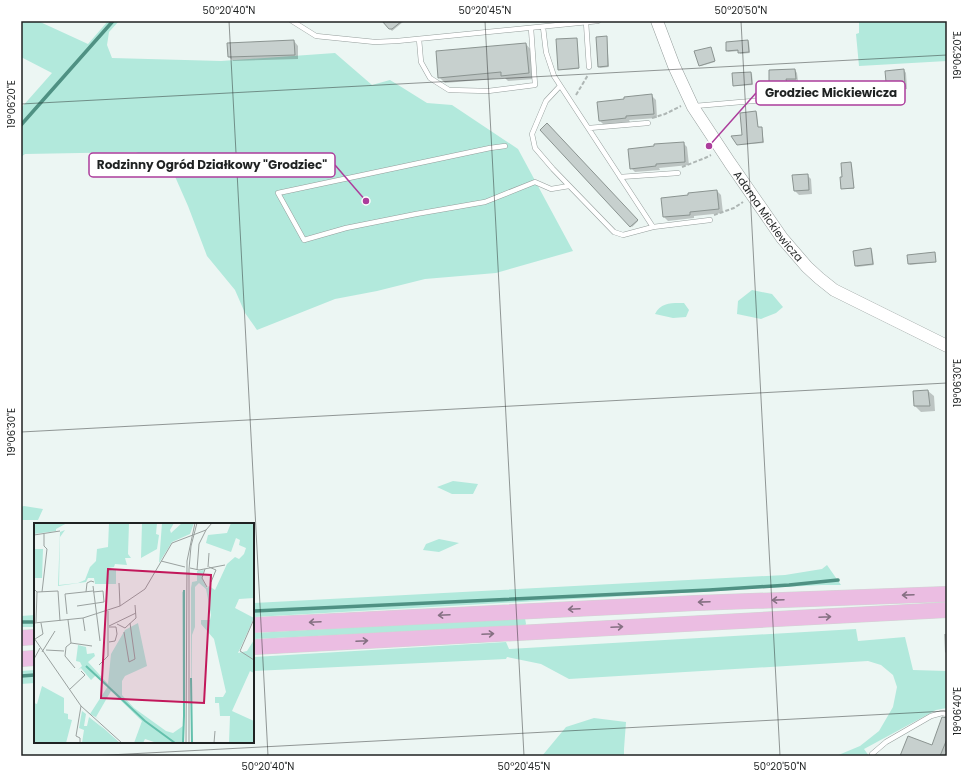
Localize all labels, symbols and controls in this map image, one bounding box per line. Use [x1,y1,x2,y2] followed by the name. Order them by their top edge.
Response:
[203,3,255,18] text: 50°20'40"N
[459,3,511,18] text: 50°20'45"N
[715,3,767,18] text: 50°20'50"N
[950,31,965,79] text: 19°06'20"E
[4,80,19,128] text: 19°06'20"E
[756,81,905,105] callout: Grodziec Mickiewicza
[765,84,897,101] text: Grodziec Mickiewicza
[89,153,335,177] callout: Rodzinny Ogród Działkowy "Grodziec"
[97,156,327,173] text: Rodzinny Ogród Działkowy "Grodziec"
[730,168,807,265] street label: Adama Mickiewicza
[950,359,965,407] text: 19°06'30"E
[4,408,19,456] text: 19°06'30"E
[34,523,254,743] inset map
[902,592,915,599] one-way arrow
[772,596,785,604] one-way arrow
[698,599,711,606] one-way arrow
[568,605,581,612] one-way arrow
[438,612,451,619] one-way arrow
[818,613,831,620] one-way arrow
[309,619,322,626] one-way arrow
[610,624,623,631] one-way arrow
[481,631,494,638] one-way arrow
[355,637,368,645] one-way arrow
[950,687,965,735] text: 19°06'40"E
[242,759,294,774] text: 50°20'40"N
[498,759,550,774] text: 50°20'45"N
[754,759,806,774] text: 50°20'50"N

